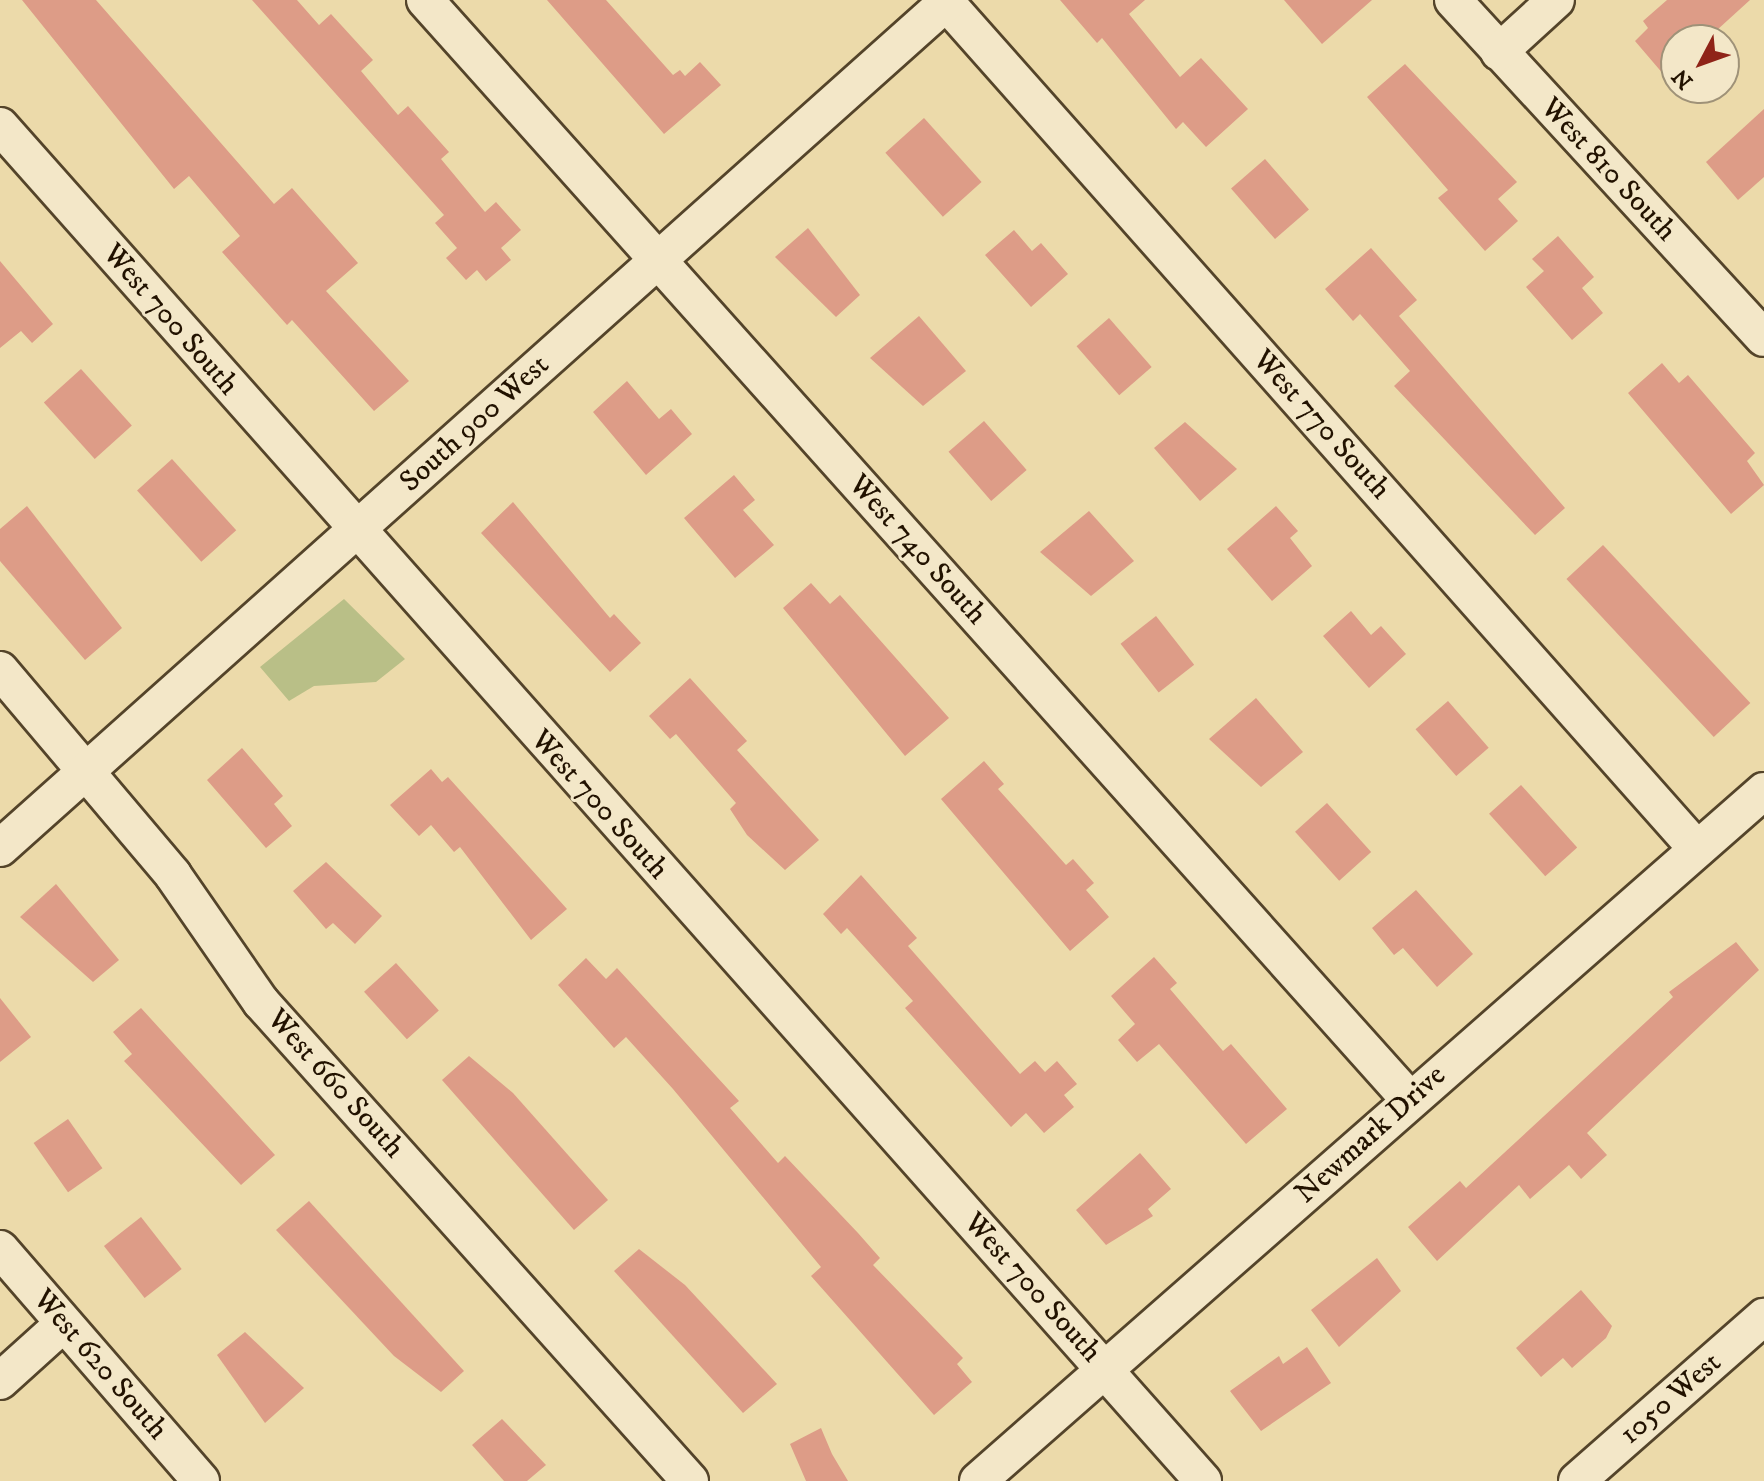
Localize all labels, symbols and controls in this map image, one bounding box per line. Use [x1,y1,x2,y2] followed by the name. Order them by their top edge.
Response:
[1660,24,1740,104] north arrow
[1667,63,1699,94] text: N
[1532,91,1684,249] street label: West 810 South
[94,237,246,403] street label: West 700 South
[1244,343,1398,507] street label: West 770 South
[393,348,557,500] street label: South 900 West
[840,467,994,633] street label: West 740 South
[522,723,676,887] street label: West 700 South
[259,1002,411,1166] street label: West 660 South
[1288,1058,1454,1212] street label: Newmark Drive
[955,1206,1109,1370] street label: West 700 South
[25,1282,175,1448] street label: West 620 South
[1613,1345,1729,1453] street label: 1050 West

